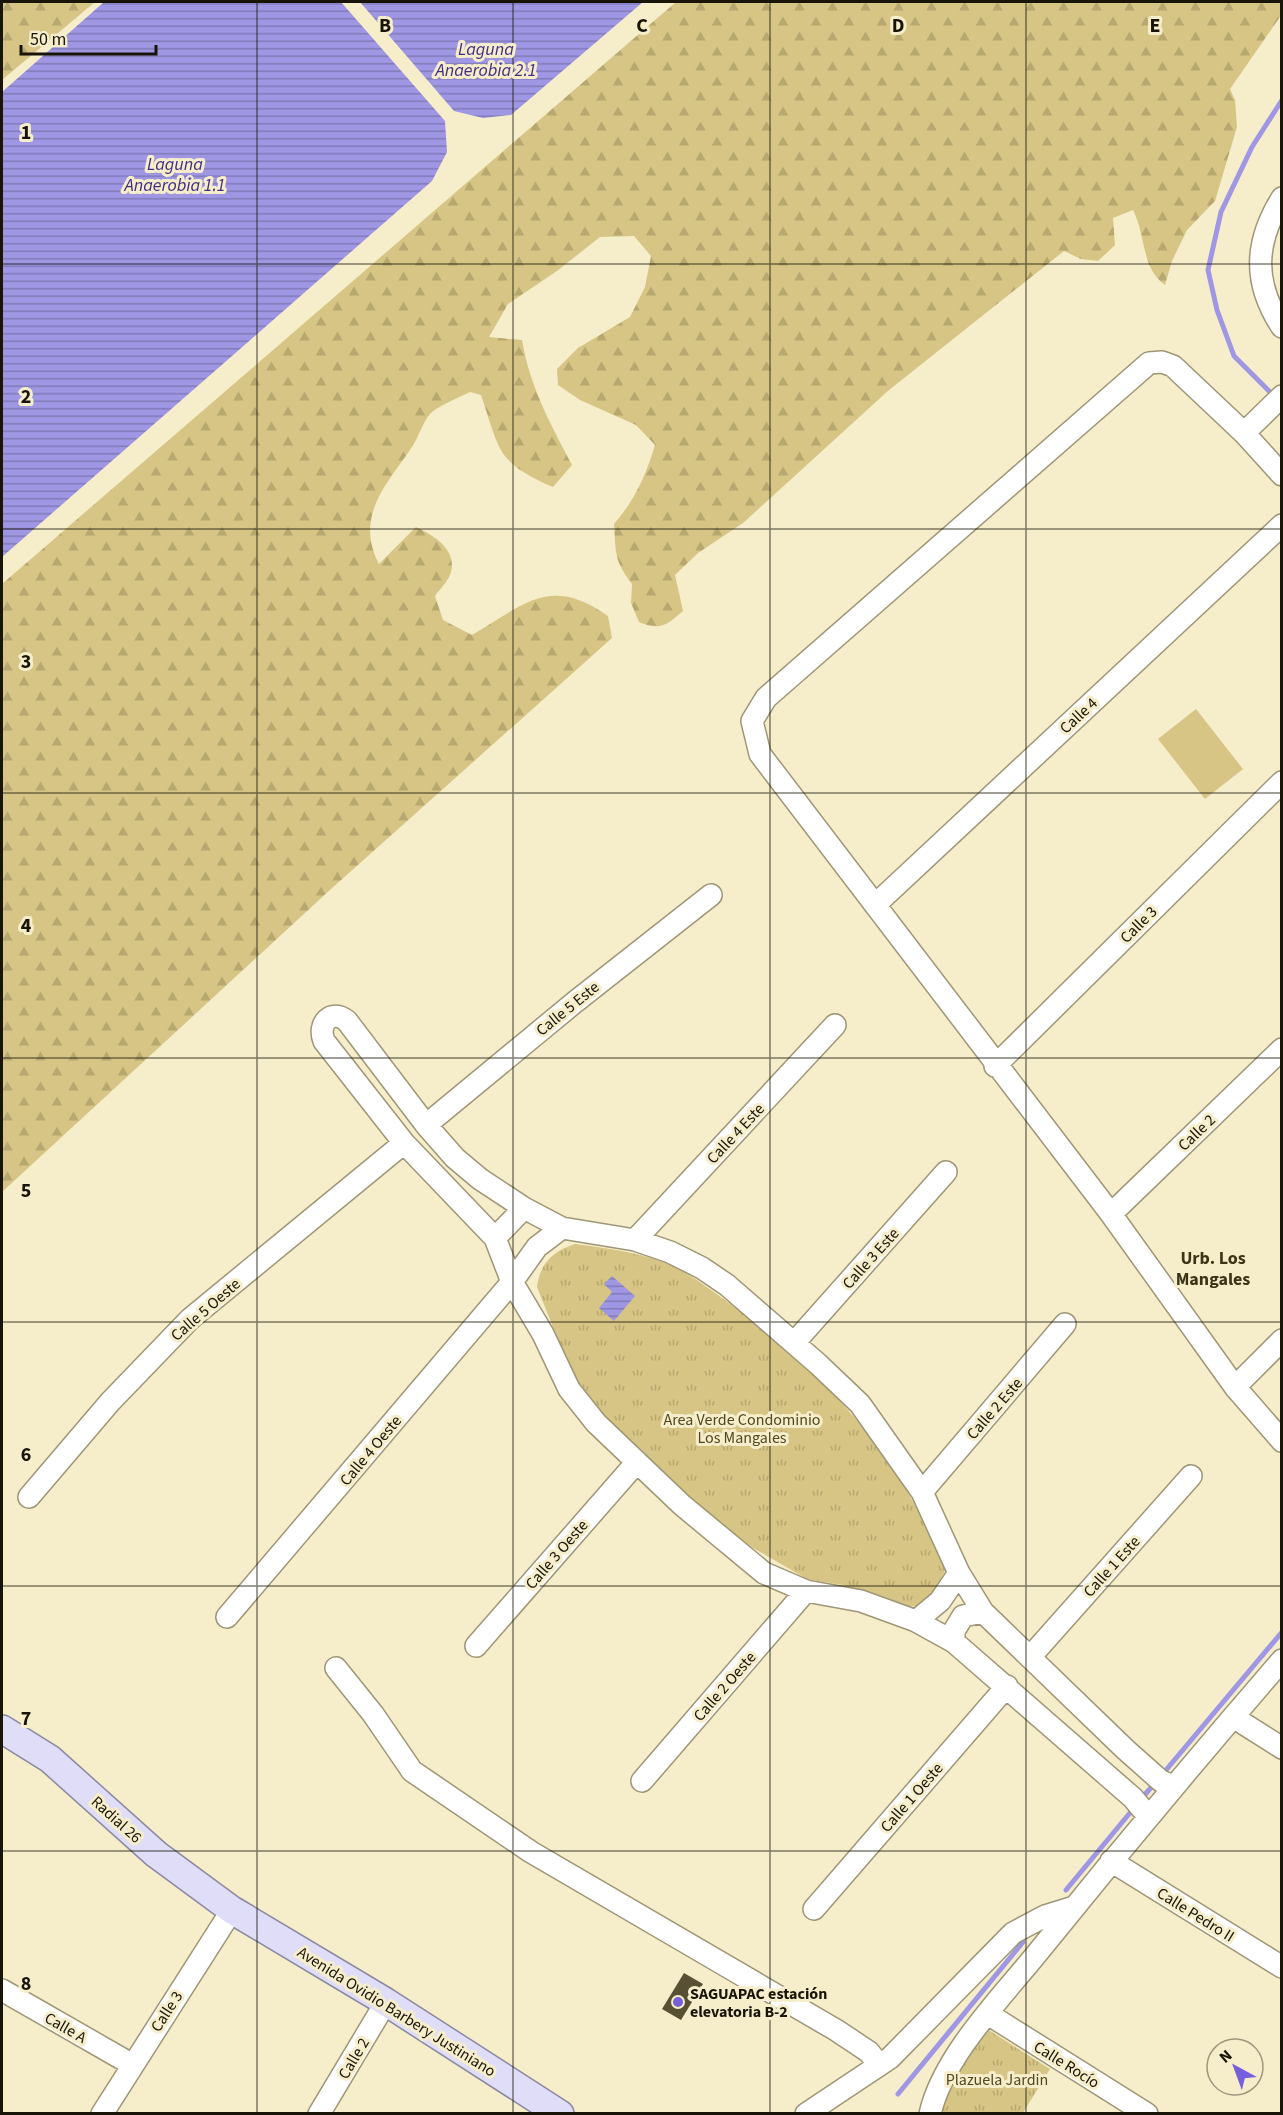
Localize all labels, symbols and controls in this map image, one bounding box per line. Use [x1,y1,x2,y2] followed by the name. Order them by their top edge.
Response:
[379,12,391,40] text: B
[636,12,648,40] text: C
[892,12,904,40] text: D
[1150,12,1160,40] text: E
[21,18,156,56] scale bar
[30,27,66,52] text: 50 m
[435,37,536,83] water label: Laguna Anaerobia 2.1
[21,119,31,147] text: 1
[124,152,225,198] water label: Laguna Anaerobia 1.1
[21,383,31,411] text: 2
[21,648,31,676] text: 3
[1055,692,1102,739] street label: Calle 4
[1115,901,1162,948] street label: Calle 3
[21,912,32,940] text: 4
[531,976,604,1041] street label: Calle 5 Este
[702,1098,770,1169] street label: Calle 4 Este
[1173,1109,1220,1156] street label: Calle 2
[21,1177,31,1205] text: 5
[837,1223,904,1294] street label: Calle 3 Este
[1176,1246,1250,1292] district label: Urb. Los Mangales
[166,1273,245,1346] street label: Calle 5 Oeste
[962,1373,1028,1444] street label: Calle 2 Este
[663,1409,821,1449] park label: Area Verde Condominio Los Mangales
[335,1411,407,1491] street label: Calle 4 Oeste
[21,1441,31,1469] text: 6
[520,1515,593,1594] street label: Calle 3 Oeste
[1078,1531,1145,1602] street label: Calle 1 Este
[688,1647,761,1726] street label: Calle 2 Oeste
[21,1705,31,1733] text: 7
[875,1758,948,1837] street label: Calle 1 Oeste
[86,1791,146,1848] street label: Radial 26
[1152,1882,1238,1947] street label: Calle Pedro II
[293,1942,500,2082] street label: Avenida Ovidio Barbery Justiniano
[21,1970,31,1998] text: 8
[690,1983,827,2023] place label: SAGUAPAC estación elevatoria B-2
[146,1987,188,2036] street label: Calle 3
[671,1995,685,2009] marker: SAGUAPAC estación elevatoria B-2
[40,2007,91,2049] street label: Calle A
[333,2034,375,2083] street label: Calle 2
[1029,2036,1104,2094] street label: Calle Rocío
[1205,2037,1265,2097] north arrow
[1215,2045,1237,2068] text: N
[946,2069,1048,2091] park label: Plazuela Jardin

